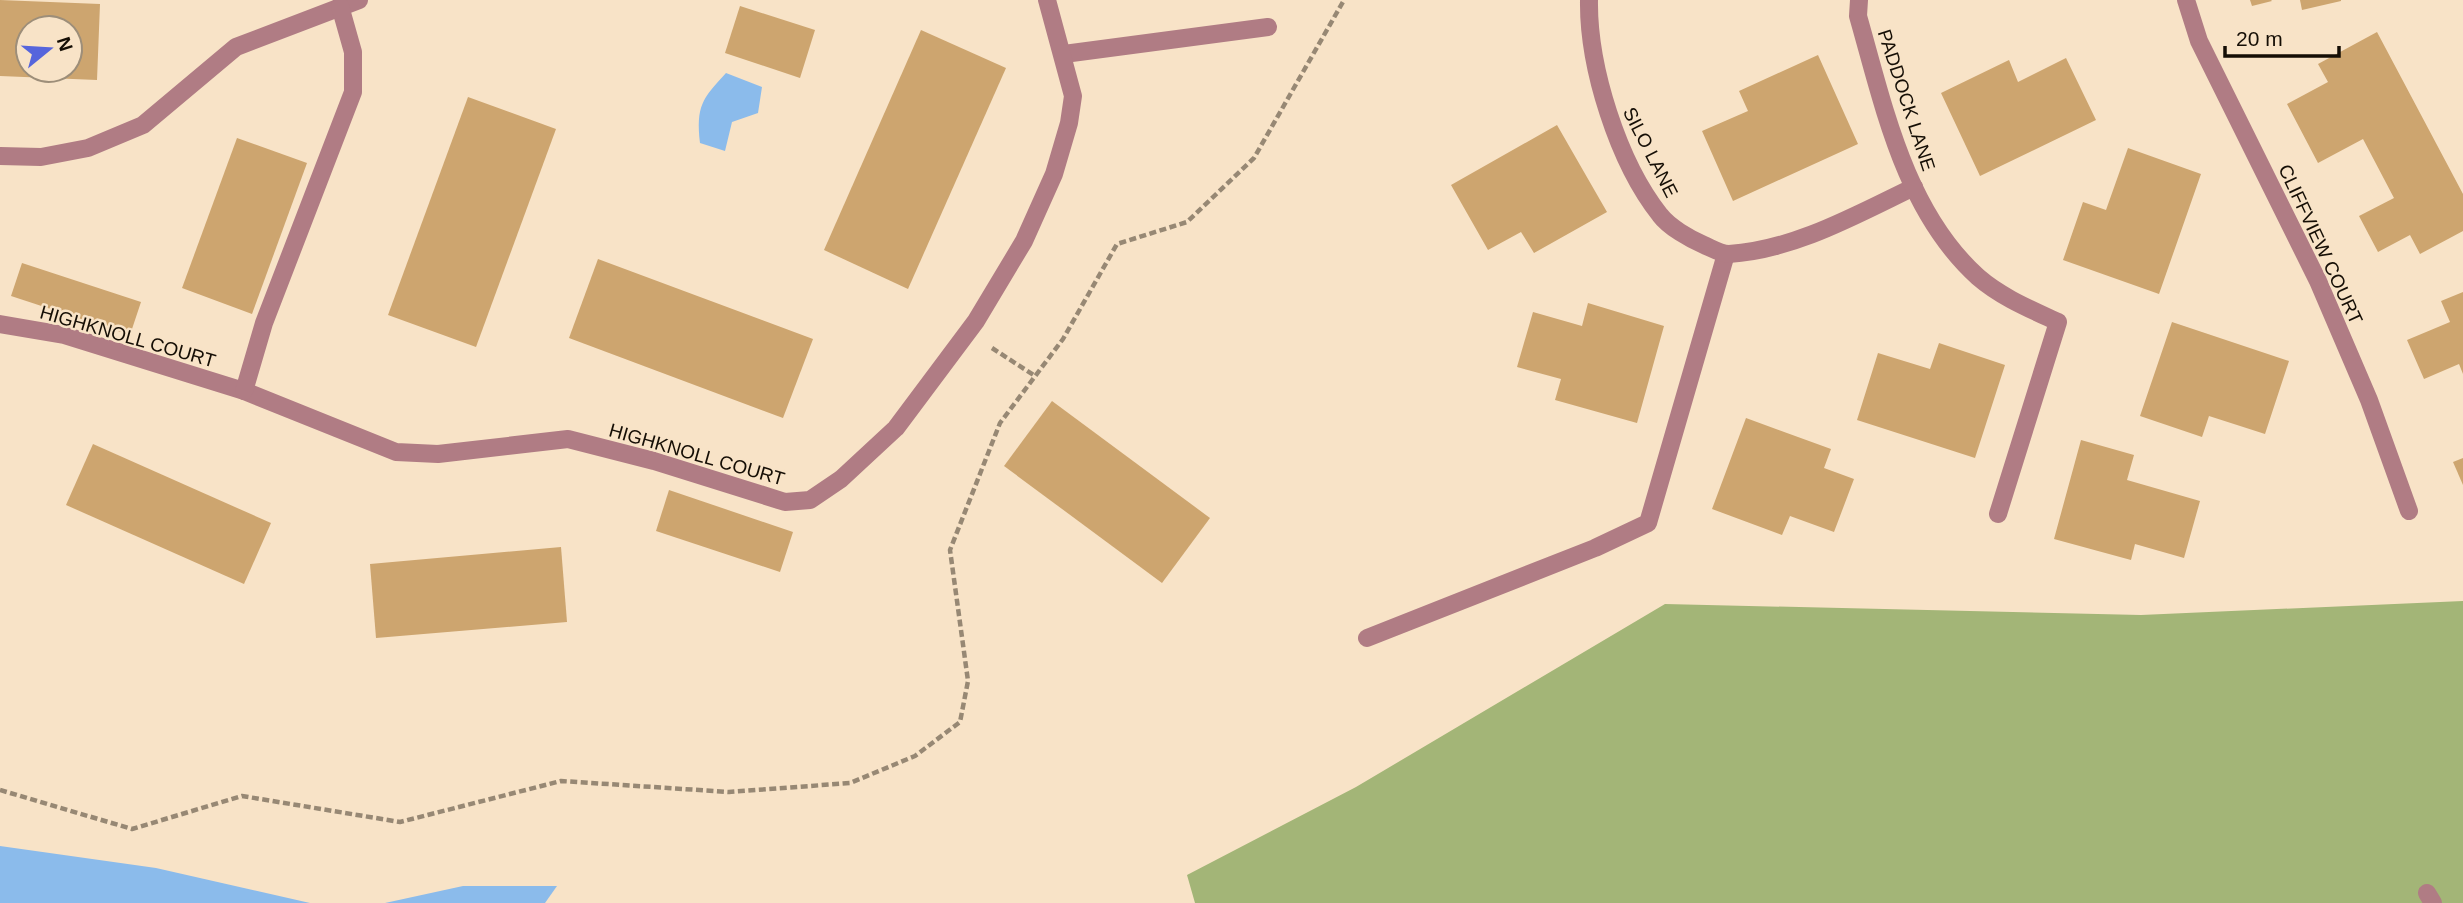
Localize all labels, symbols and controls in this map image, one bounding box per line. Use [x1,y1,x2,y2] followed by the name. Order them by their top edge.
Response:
[14,14,84,84] north arrow
[2225,14,2339,58] scale bar
[1874,27,1939,174] street label: PADDOCK LANE
[2236,27,2283,50] text: 20 m
[53,34,77,54] text: N
[1619,104,1682,201] street label: SILO LANE
[2274,161,2367,328] street label: CLIFFVIEW COURT
[38,301,218,372] street label: HIGHKNOLL COURT
[607,419,787,490] street label: HIGHKNOLL COURT

